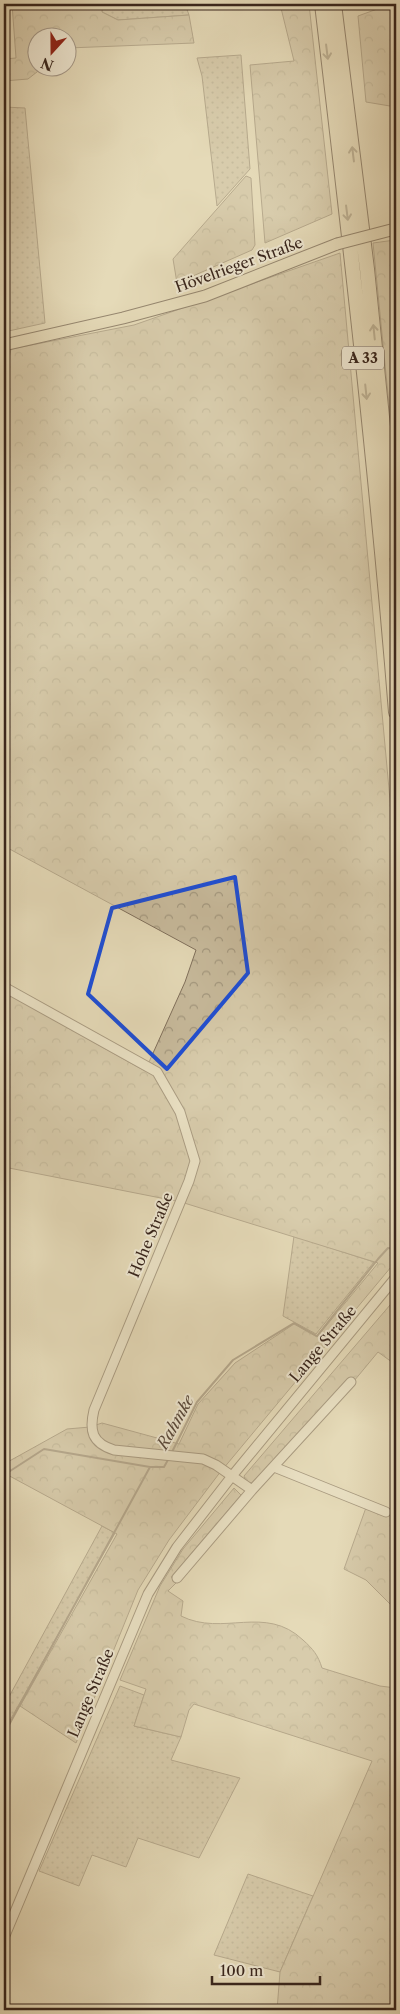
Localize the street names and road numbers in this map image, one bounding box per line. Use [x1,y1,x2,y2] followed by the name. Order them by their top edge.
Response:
[172,233,305,296] street label: Hövelrieger Straße
[342,346,384,369] road number: A 33
[124,1189,177,1280] street label: Hohe Straße
[285,1301,360,1386] street label: Lange Straße
[63,1646,118,1740] street label: Lange Straße

